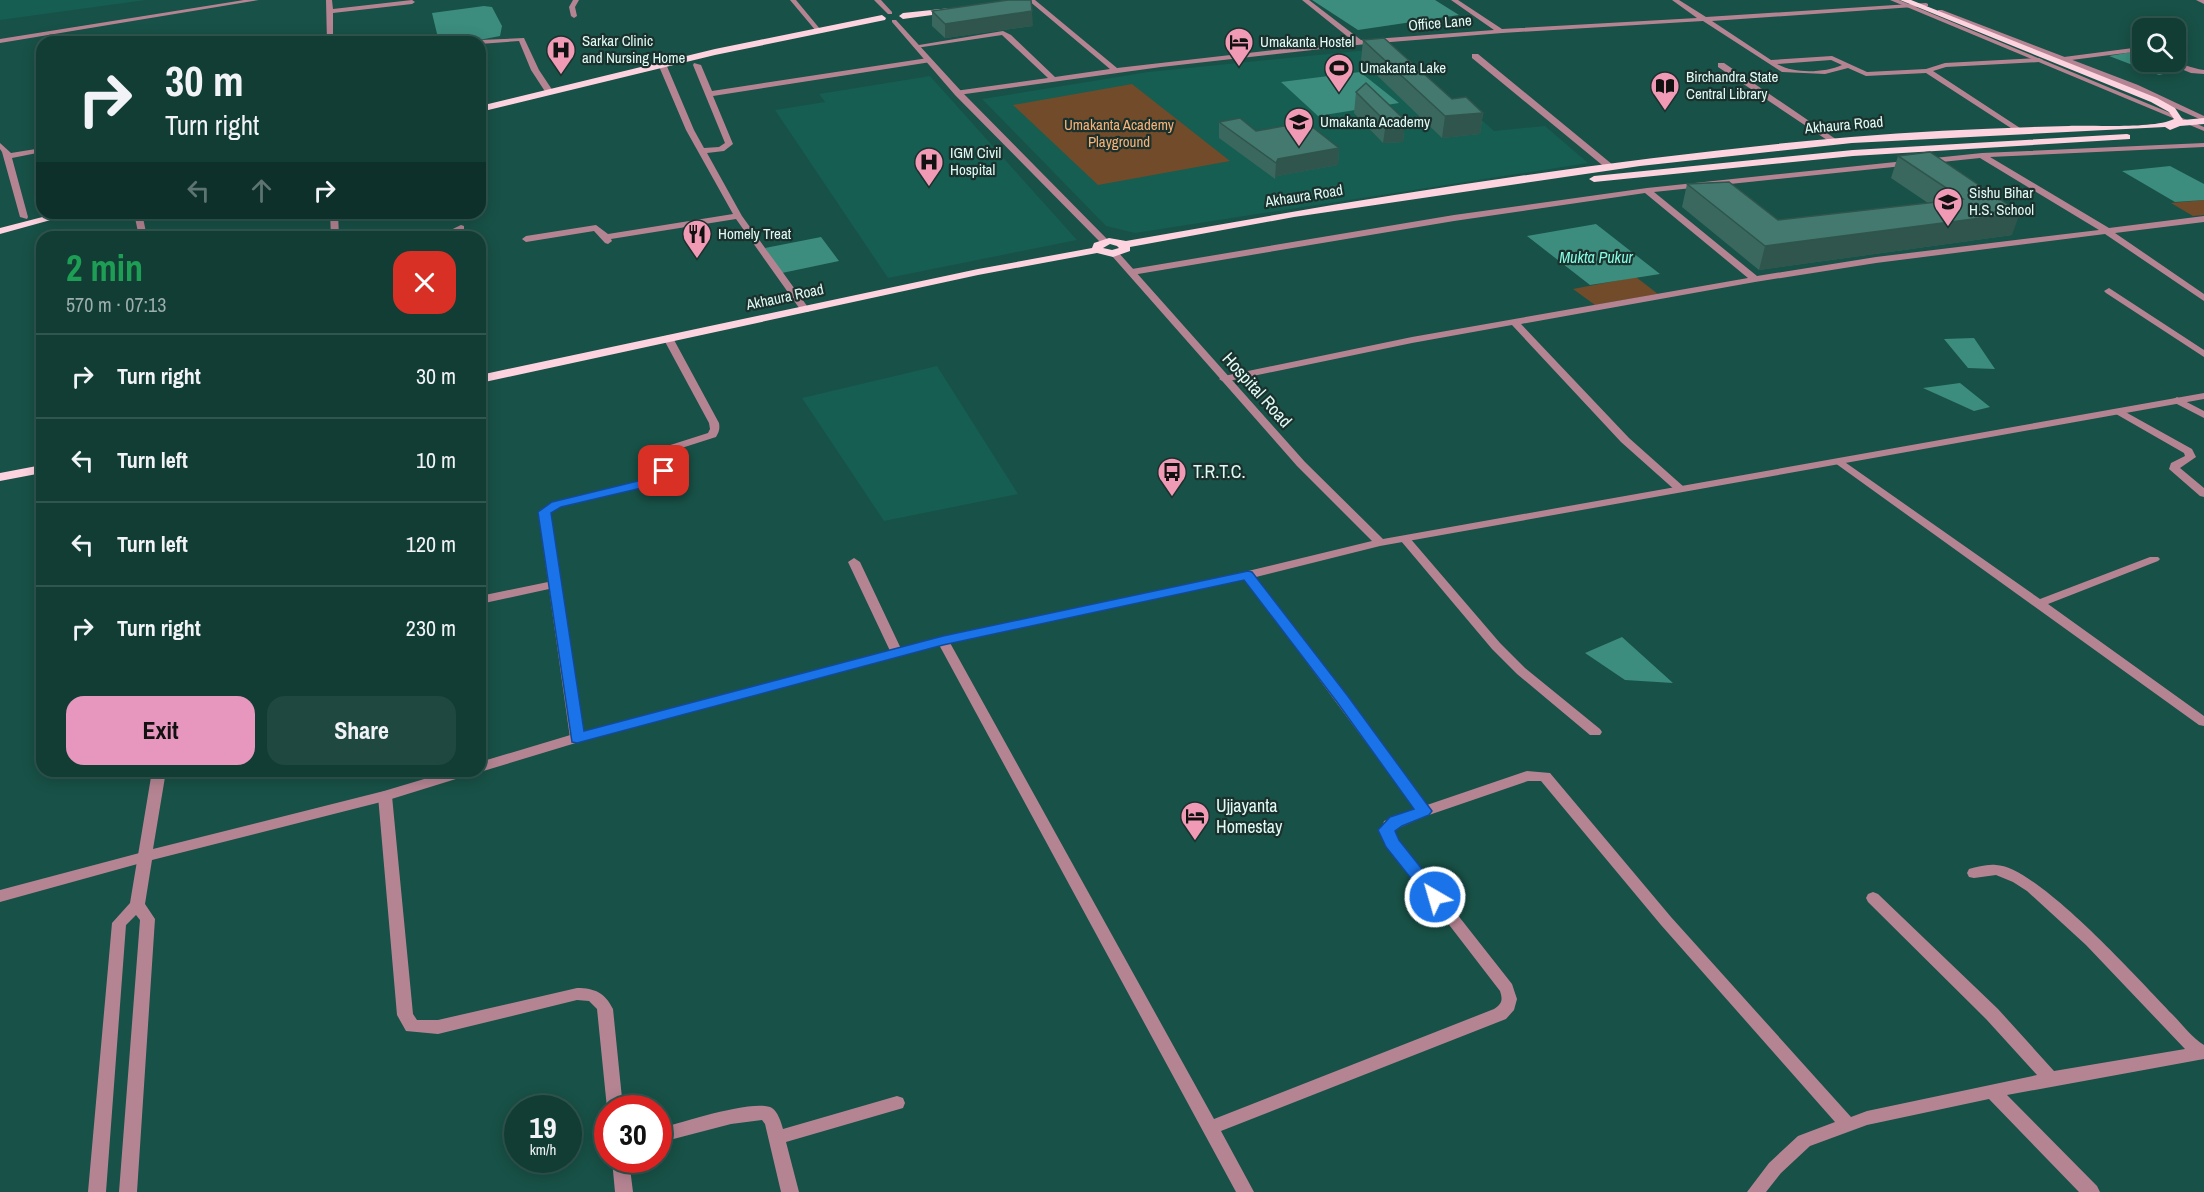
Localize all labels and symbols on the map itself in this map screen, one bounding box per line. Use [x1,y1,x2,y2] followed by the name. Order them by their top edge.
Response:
[1407,9,1473,36] street label: Office Lane
[1223,26,1255,68] hotel icon: Umakanta Hostel
[582,30,685,68] place label: Sarkar Clinic and Nursing Home
[1260,31,1354,52] place label: Umakanta Hostel
[545,34,577,76] hospital icon: Sarkar Clinic and Nursing Home
[1323,52,1355,94] sports icon: Umakanta Lake
[1360,57,1446,78] place label: Umakanta Lake
[1686,66,1778,104] place label: Birchandra State Central Library
[1649,70,1681,112] library icon: Birchandra State Central Library
[1283,106,1315,148] school or university icon: Umakanta Academy
[1320,111,1431,132] place label: Umakanta Academy
[1803,111,1884,138] street label: Akhaura Road
[1064,114,1175,152] park label: Umakanta Academy Playground
[950,142,1001,180] place label: IGM Civil Hospital
[913,146,945,188] hospital icon: IGM Civil Hospital
[1262,179,1344,212] street label: Akhaura Road
[1969,182,2034,220] place label: Sishu Bihar H.S. School
[1932,186,1964,228] school or university icon: Sishu Bihar H.S. School
[681,218,713,260] restaurant icon: Homely Treat
[718,223,792,244] place label: Homely Treat
[1559,246,1633,268] water label: Mukta Pukur
[743,278,826,315] street label: Akhaura Road
[1217,347,1298,433] street label: Hospital Road
[638,445,689,496] pin
[1156,456,1188,498] bus stop icon: T.R.T.C.
[1193,459,1246,484] place label: T.R.T.C.
[1216,793,1283,839] place label: Ujjayanta Homestay
[1179,800,1211,842] hotel icon: Ujjayanta Homestay
[1403,865,1467,929] position arrow
[594,1095,672,1173] speed limit sign: 30

